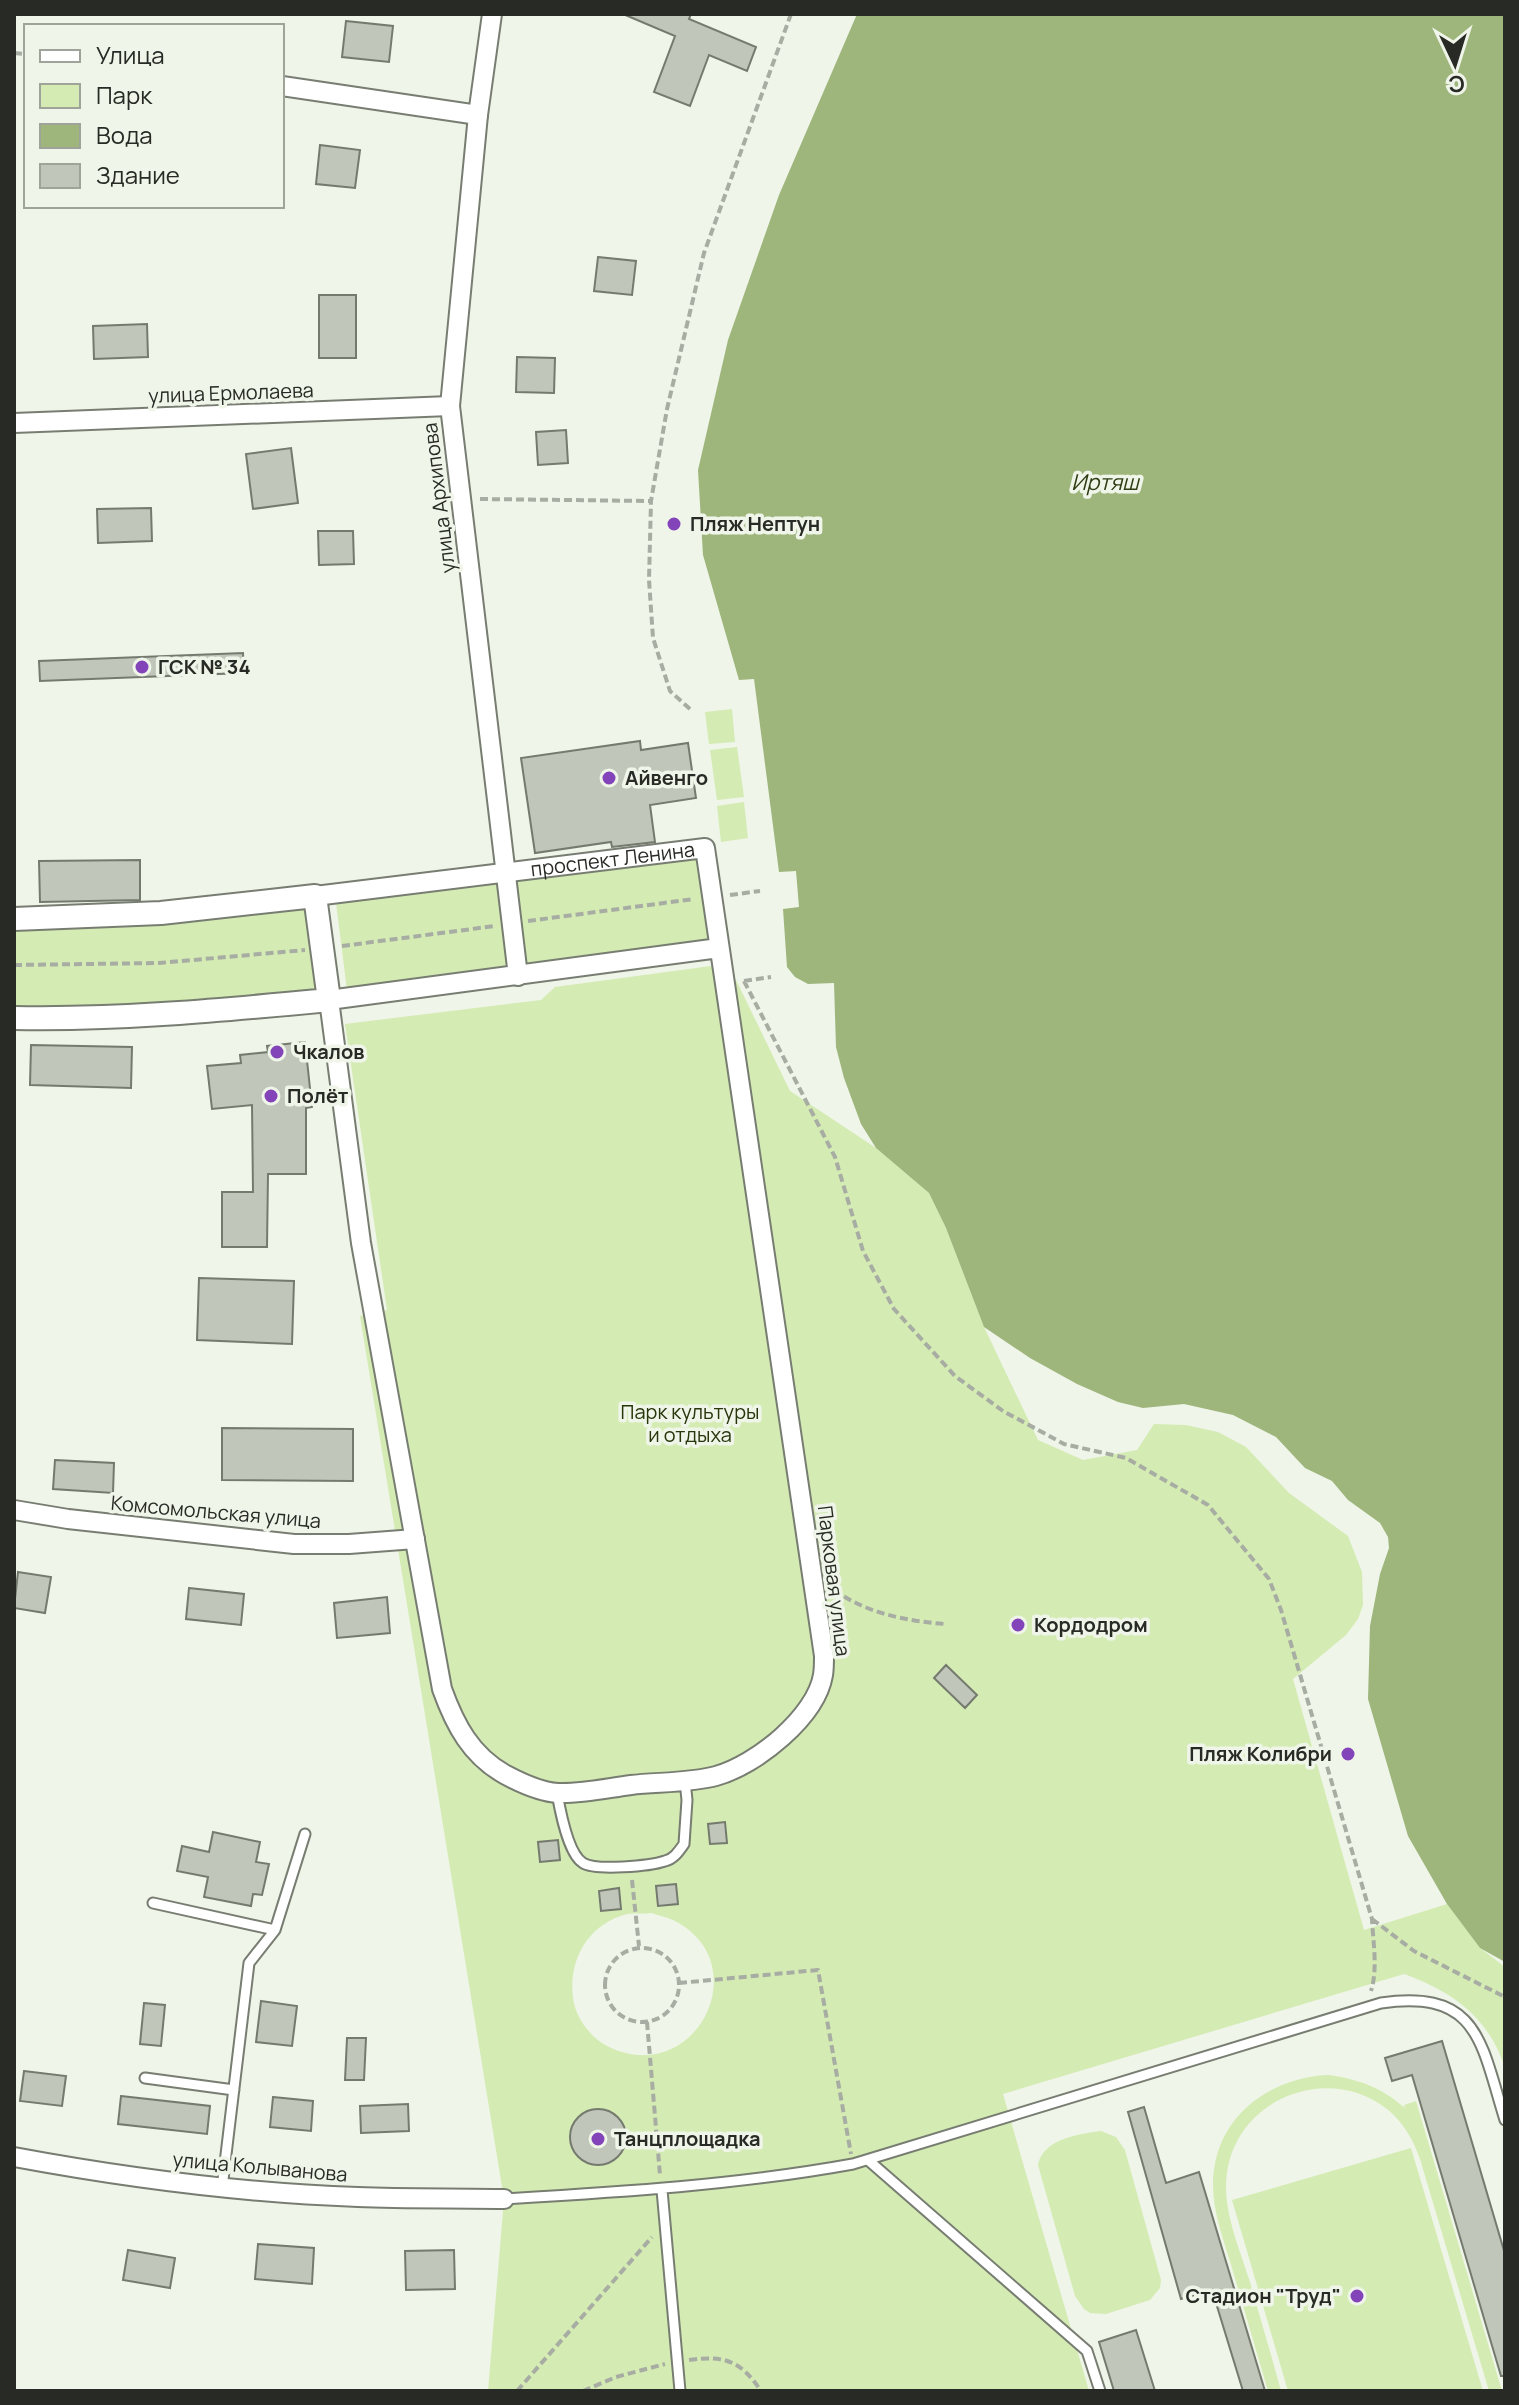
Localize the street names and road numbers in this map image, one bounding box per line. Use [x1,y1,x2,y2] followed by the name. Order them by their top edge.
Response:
[148,376,314,409] street label: улица Ермолаева
[416,421,461,575] street label: улица Архипова
[529,835,696,882] street label: проспект Ленина
[110,1489,322,1534] street label: Комсомольская улица
[812,1504,857,1658] street label: Парковая улица
[171,2145,349,2188] street label: улица Колыванова

